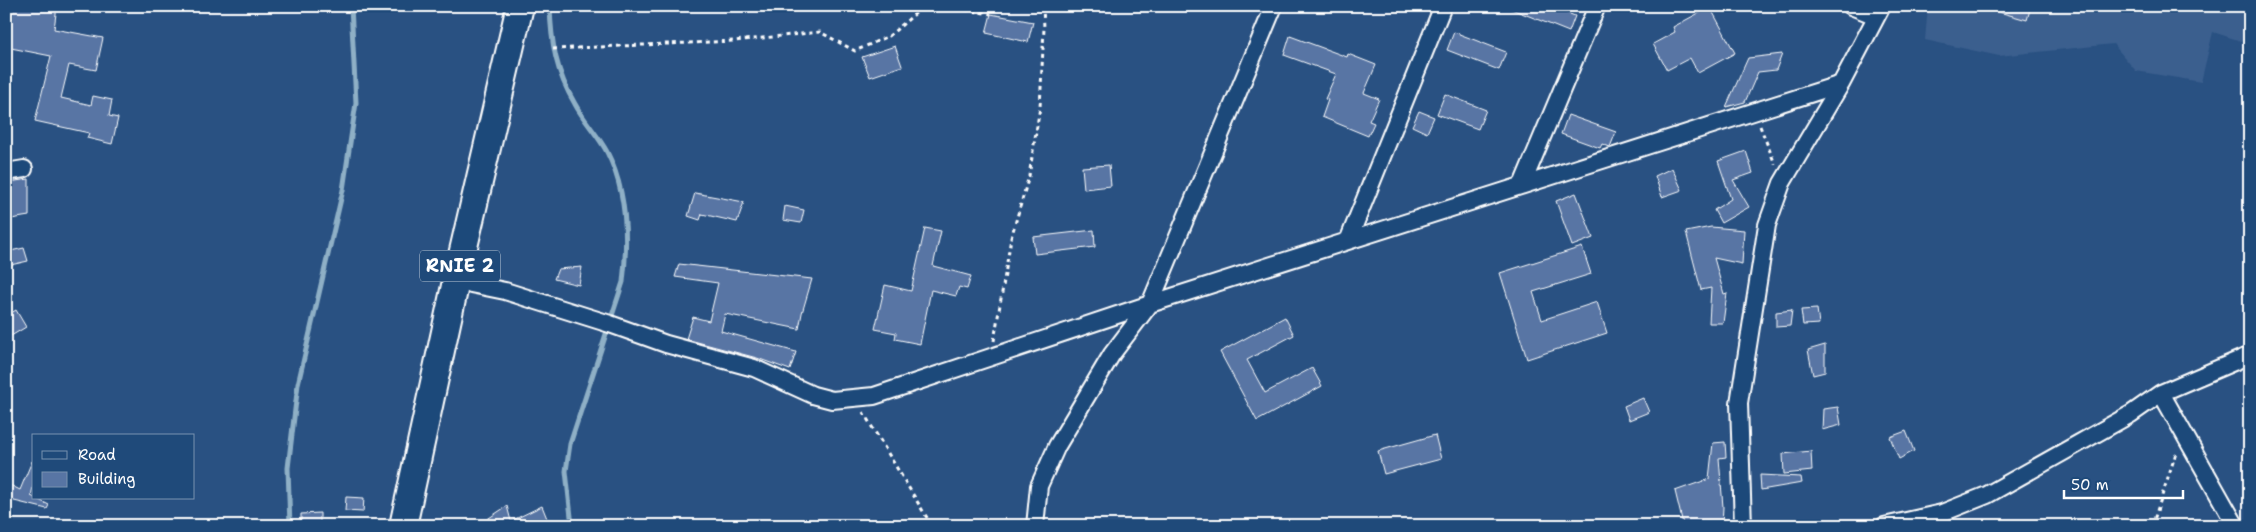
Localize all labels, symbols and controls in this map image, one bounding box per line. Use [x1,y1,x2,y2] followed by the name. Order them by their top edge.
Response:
[420,250,500,282] road number: RNIE 2
[32,434,195,500] legend
[78,445,116,465] text: Road
[2064,467,2182,499] scale bar
[78,469,135,489] text: Building
[2071,475,2109,495] text: 50 m

